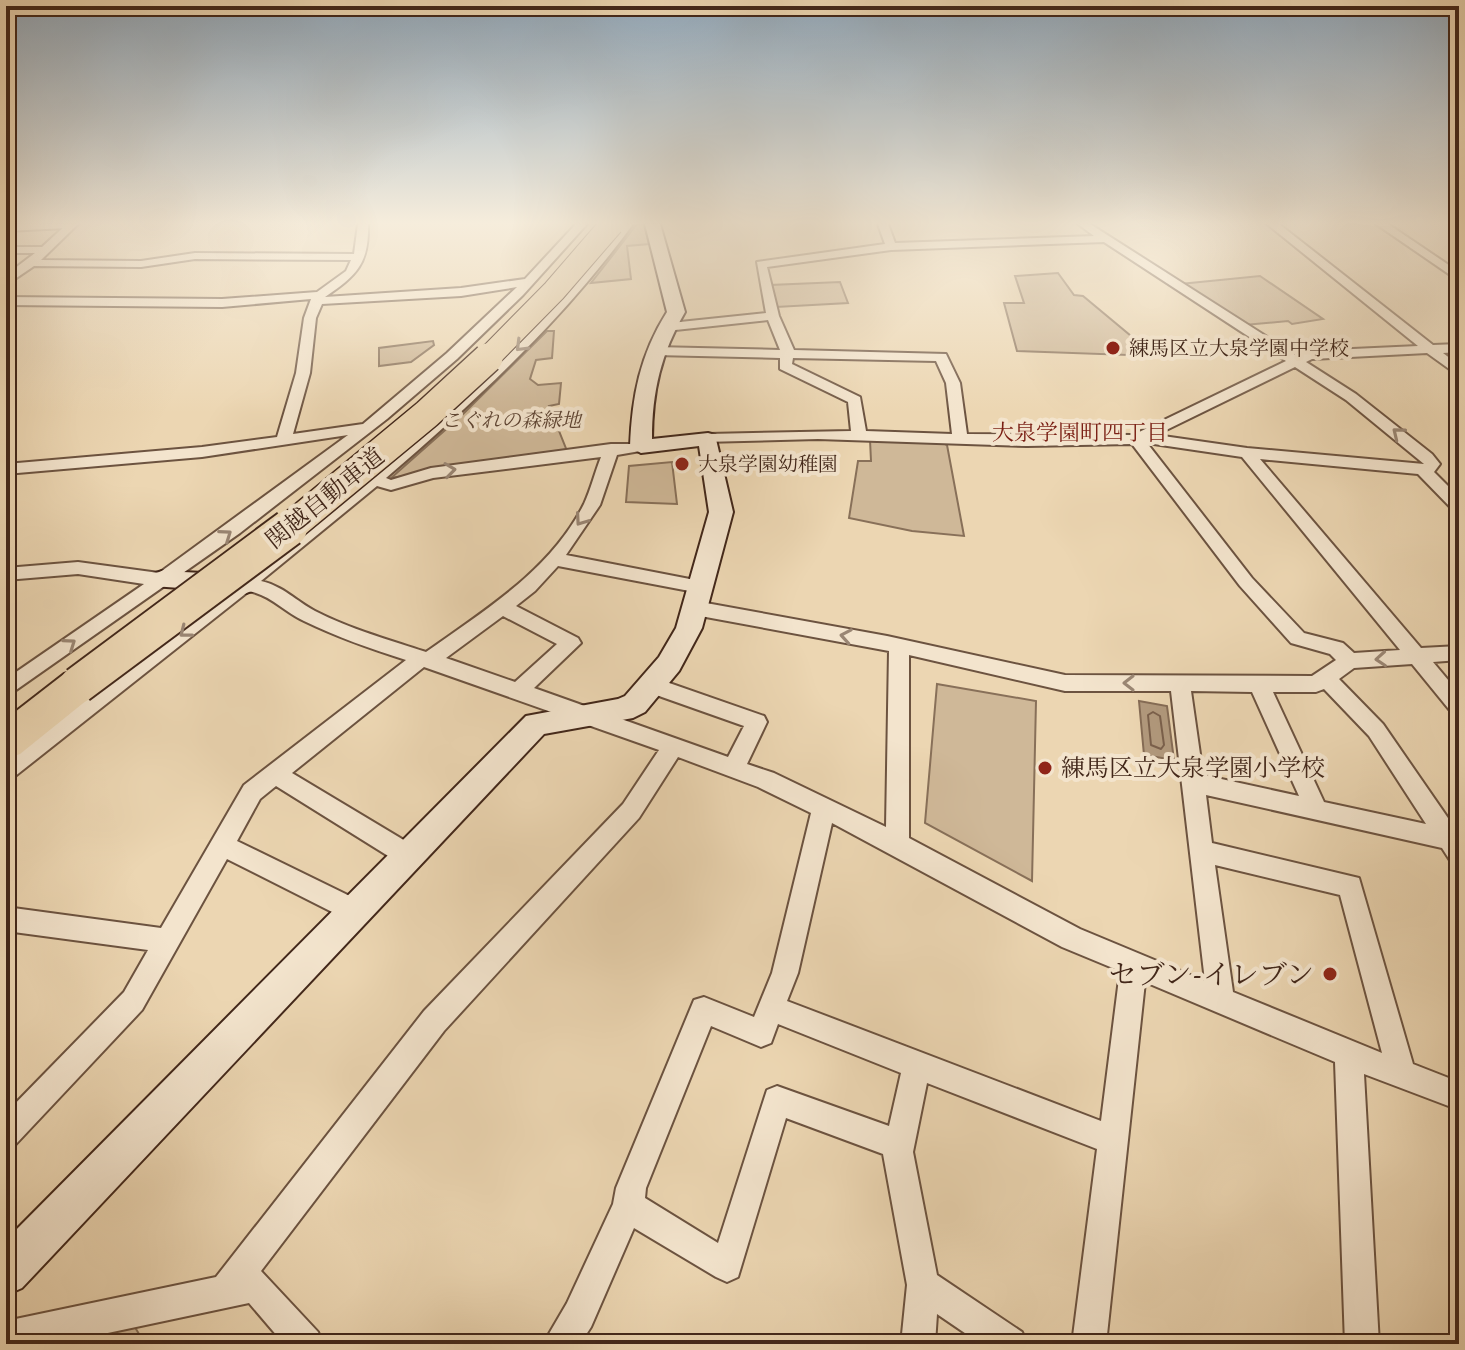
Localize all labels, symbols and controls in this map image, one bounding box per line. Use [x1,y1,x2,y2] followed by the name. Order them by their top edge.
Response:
[516,336,530,351] one-way arrow
[1129,336,1349,360] place label: 練馬区立大泉学園中学校
[1104,339,1122,357] marker: 練馬区立大泉学園中学校
[441,408,583,432] park label: こぐれの森緑地
[992,419,1168,446] district label: 大泉学園町四丁目
[1392,428,1407,442] one-way arrow
[260,441,390,555] street label: 関越自動車道
[698,452,838,476] place label: 大泉学園幼稚園
[673,455,691,473] marker: 大泉学園幼稚園
[443,462,457,479] one-way arrow
[576,512,591,526] one-way arrow
[217,530,231,545] one-way arrow
[179,623,193,637] one-way arrow
[839,628,852,645] one-way arrow
[61,639,75,654] one-way arrow
[1374,650,1387,667] one-way arrow
[1122,674,1135,692] one-way arrow
[1061,753,1325,783] place label: 練馬区立大泉学園小学校
[1036,759,1054,777] marker: 練馬区立大泉学園小学校
[1109,957,1314,992] place label: セブン-イレブン
[1321,965,1339,983] marker: セブン-イレブン

